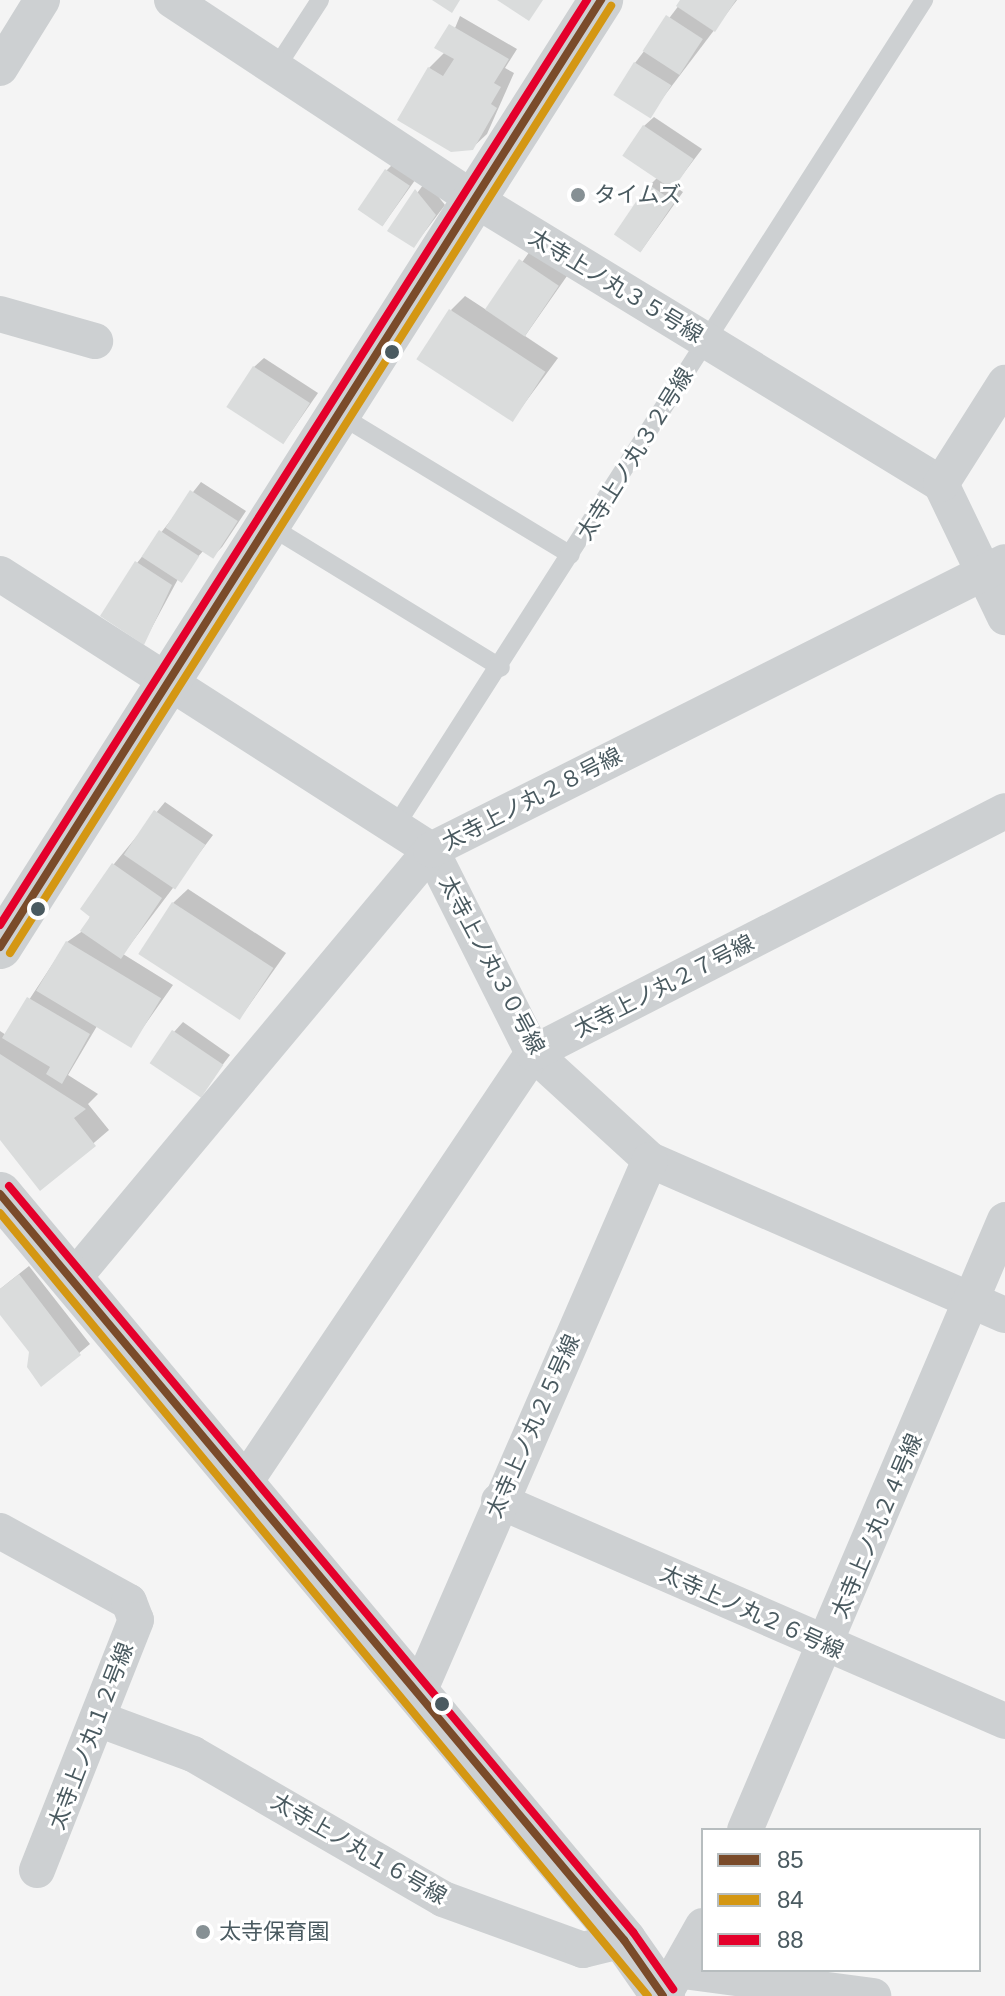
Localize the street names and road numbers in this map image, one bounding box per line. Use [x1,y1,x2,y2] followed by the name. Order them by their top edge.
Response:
[524,224,708,348] street label: 太寺上ノ丸３５号線
[571,363,699,545] street label: 太寺上ノ丸３２号線
[438,742,626,856] street label: 太寺上ノ丸２８号線
[434,871,550,1059] street label: 太寺上ノ丸３０号線
[570,929,758,1043] street label: 太寺上ノ丸２７号線
[481,1330,585,1522] street label: 太寺上ノ丸２５号線
[826,1430,928,1622] street label: 太寺上ノ丸２４号線
[656,1560,848,1664] street label: 太寺上ノ丸２６号線
[43,1639,139,1833] street label: 太寺上ノ丸１２号線
[267,1788,451,1910] street label: 太寺上ノ丸１６号線

